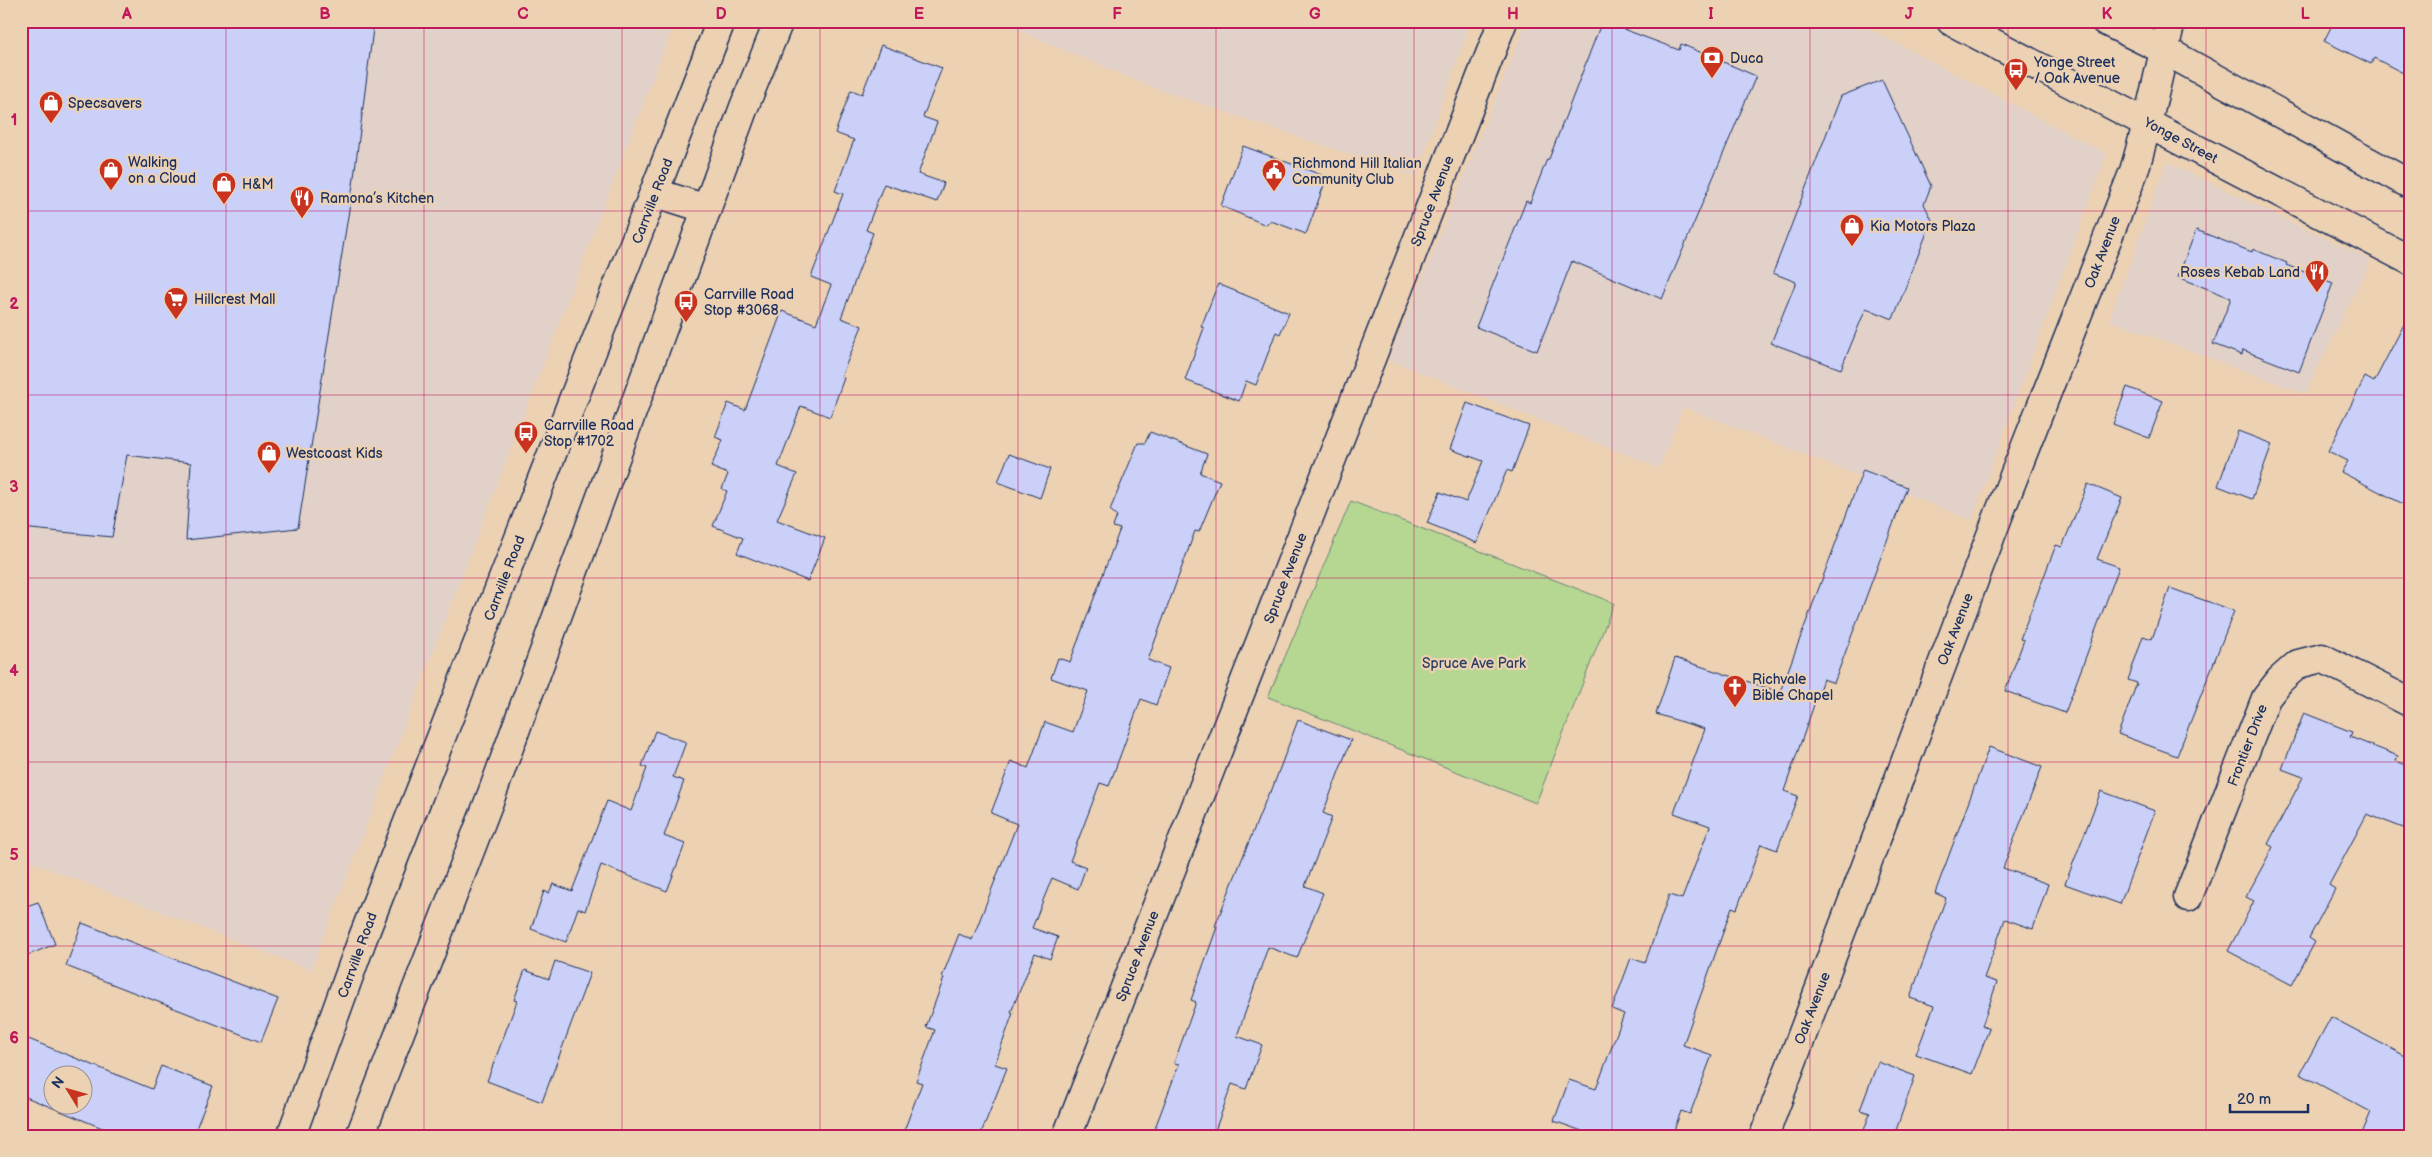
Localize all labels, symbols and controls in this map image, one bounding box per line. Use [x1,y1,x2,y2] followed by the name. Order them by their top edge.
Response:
[121,5,132,24] text: A
[319,5,331,24] text: B
[517,5,529,24] text: C
[715,5,727,24] text: D
[914,5,924,24] text: E
[1112,5,1122,24] text: F
[1309,5,1321,24] text: G
[1507,5,1519,24] text: H
[1708,5,1714,24] text: I
[1905,5,1914,24] text: J
[2102,5,2113,24] text: K
[2300,5,2310,24] text: L
[1699,45,1725,79] bank icon: Duca
[1730,50,1763,67] place label: Duca
[2033,54,2120,87] place label: Yonge Street / Oak Avenue
[2003,57,2029,91] bus stop icon: Yonge Street / Oak Avenue
[38,90,64,124] shop icon: Specsavers
[68,95,142,112] place label: Specsavers
[11,111,17,130] text: 1
[2140,113,2221,167] street label: Yonge Street
[1407,153,1458,249] street label: Spruce Avenue
[128,154,196,187] place label: Walking on a Cloud
[1292,155,1422,188] place label: Richmond Hill Italian Community Club
[628,156,677,246] street label: Carrville Road
[98,157,124,191] shop icon: Walking on a Cloud
[1261,158,1287,192] public building icon: Richmond Hill Italian Community Club
[211,171,237,205] shop icon: H&M
[242,176,274,193] place label: H&M
[289,185,315,219] restaurant icon: Ramona’s Kitchen
[320,190,434,207] place label: Ramona’s Kitchen
[1839,213,1865,247] shop icon: Kia Motors Plaza
[2081,214,2124,291] street label: Oak Avenue
[1870,218,1976,235] place label: Kia Motors Plaza
[2304,259,2330,293] restaurant icon: Roses Kebab Land
[2180,264,2300,281] place label: Roses Kebab Land
[163,286,189,320] supermarket icon: Hillcrest Mall
[704,286,794,319] place label: Carrville Road Stop #3068
[673,289,699,323] bus stop icon: Carrville Road Stop #3068
[194,291,275,308] place label: Hillcrest Mall
[9,295,19,314] text: 2
[544,417,634,450] place label: Carrville Road Stop #1702
[513,420,539,454] bus stop icon: Carrville Road Stop #1702
[256,440,282,474] shop icon: Westcoast Kids
[286,445,383,462] place label: Westcoast Kids
[9,478,19,497] text: 3
[1260,530,1311,626] street label: Spruce Avenue
[480,533,529,623] street label: Carrville Road
[1934,591,1977,668] street label: Oak Avenue
[1422,655,1526,672] park label: Spruce Ave Park
[9,662,19,681] text: 4
[1752,671,1833,704] place label: Richvale Bible Chapel
[1722,674,1748,708] church icon: Richvale Bible Chapel
[2224,702,2271,789] street label: Frontier Drive
[9,846,19,865] text: 5
[1112,908,1163,1004] street label: Spruce Avenue
[334,910,381,1000] street label: Carrville Road
[1791,970,1834,1047] street label: Oak Avenue
[9,1029,19,1048] text: 6
[42,1064,92,1114] north arrow
[48,1073,68,1092] text: N
[2230,1082,2307,1114] scale bar
[2237,1090,2271,1109] text: 20 m

